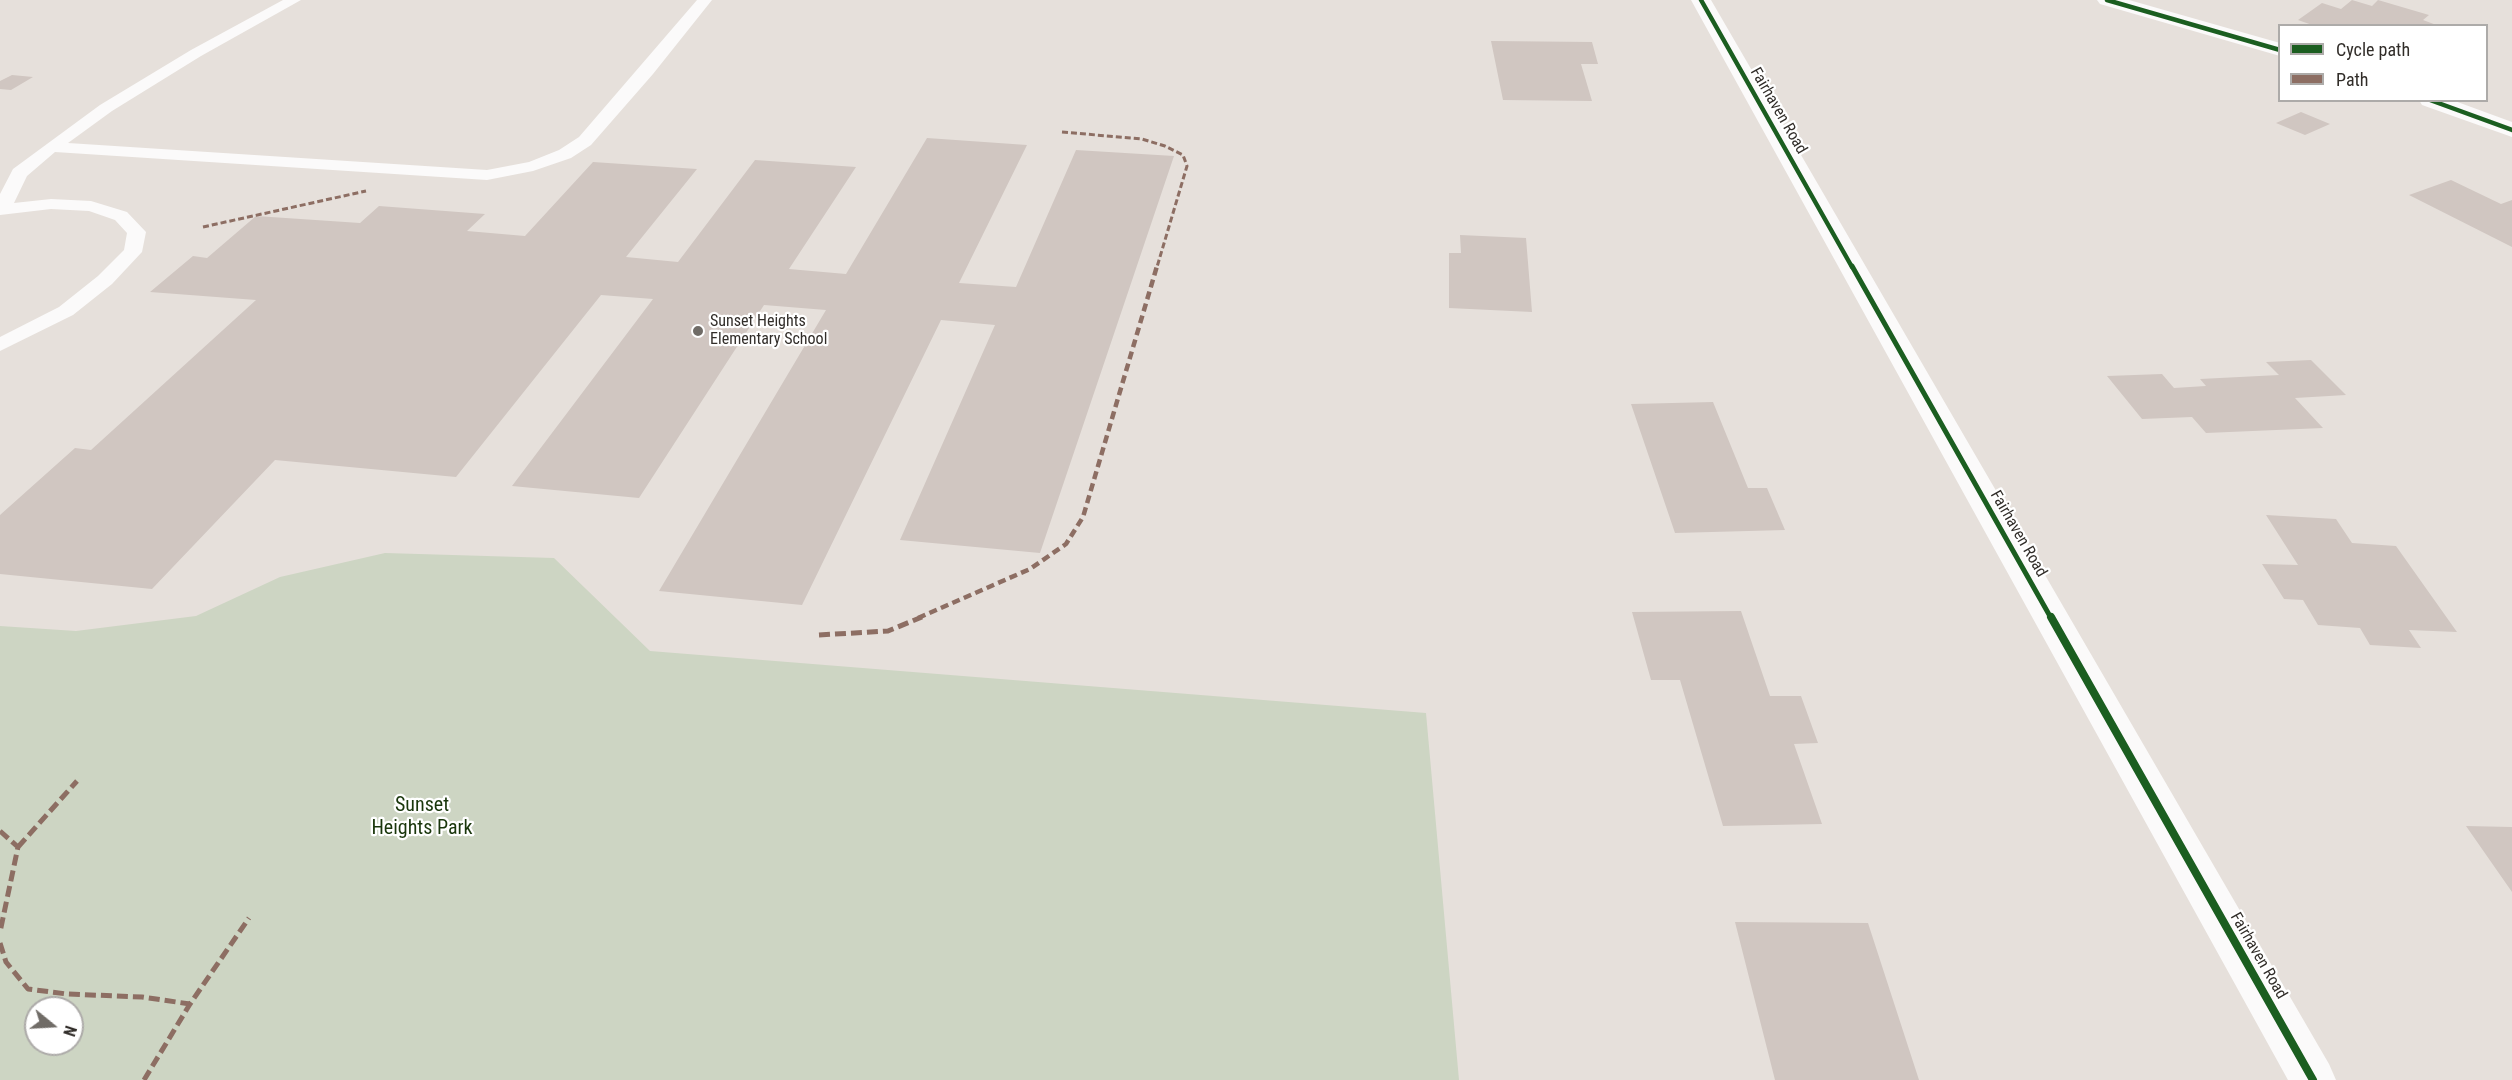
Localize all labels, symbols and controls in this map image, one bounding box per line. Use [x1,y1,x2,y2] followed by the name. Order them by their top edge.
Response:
[2278,24,2488,102] legend
[2336,39,2410,60] text: Cycle path
[1746,64,1810,158] street label: Fairhaven Road
[2336,69,2369,90] text: Path
[710,312,827,350] place label: Sunset Heights Elementary School
[691,324,705,338] marker: Sunset Heights Elementary School
[1986,487,2050,581] street label: Fairhaven Road
[371,794,473,841] park label: Sunset Heights Park
[2226,909,2290,1003] street label: Fairhaven Road
[24,996,84,1056] north arrow
[59,1023,80,1039] text: N

